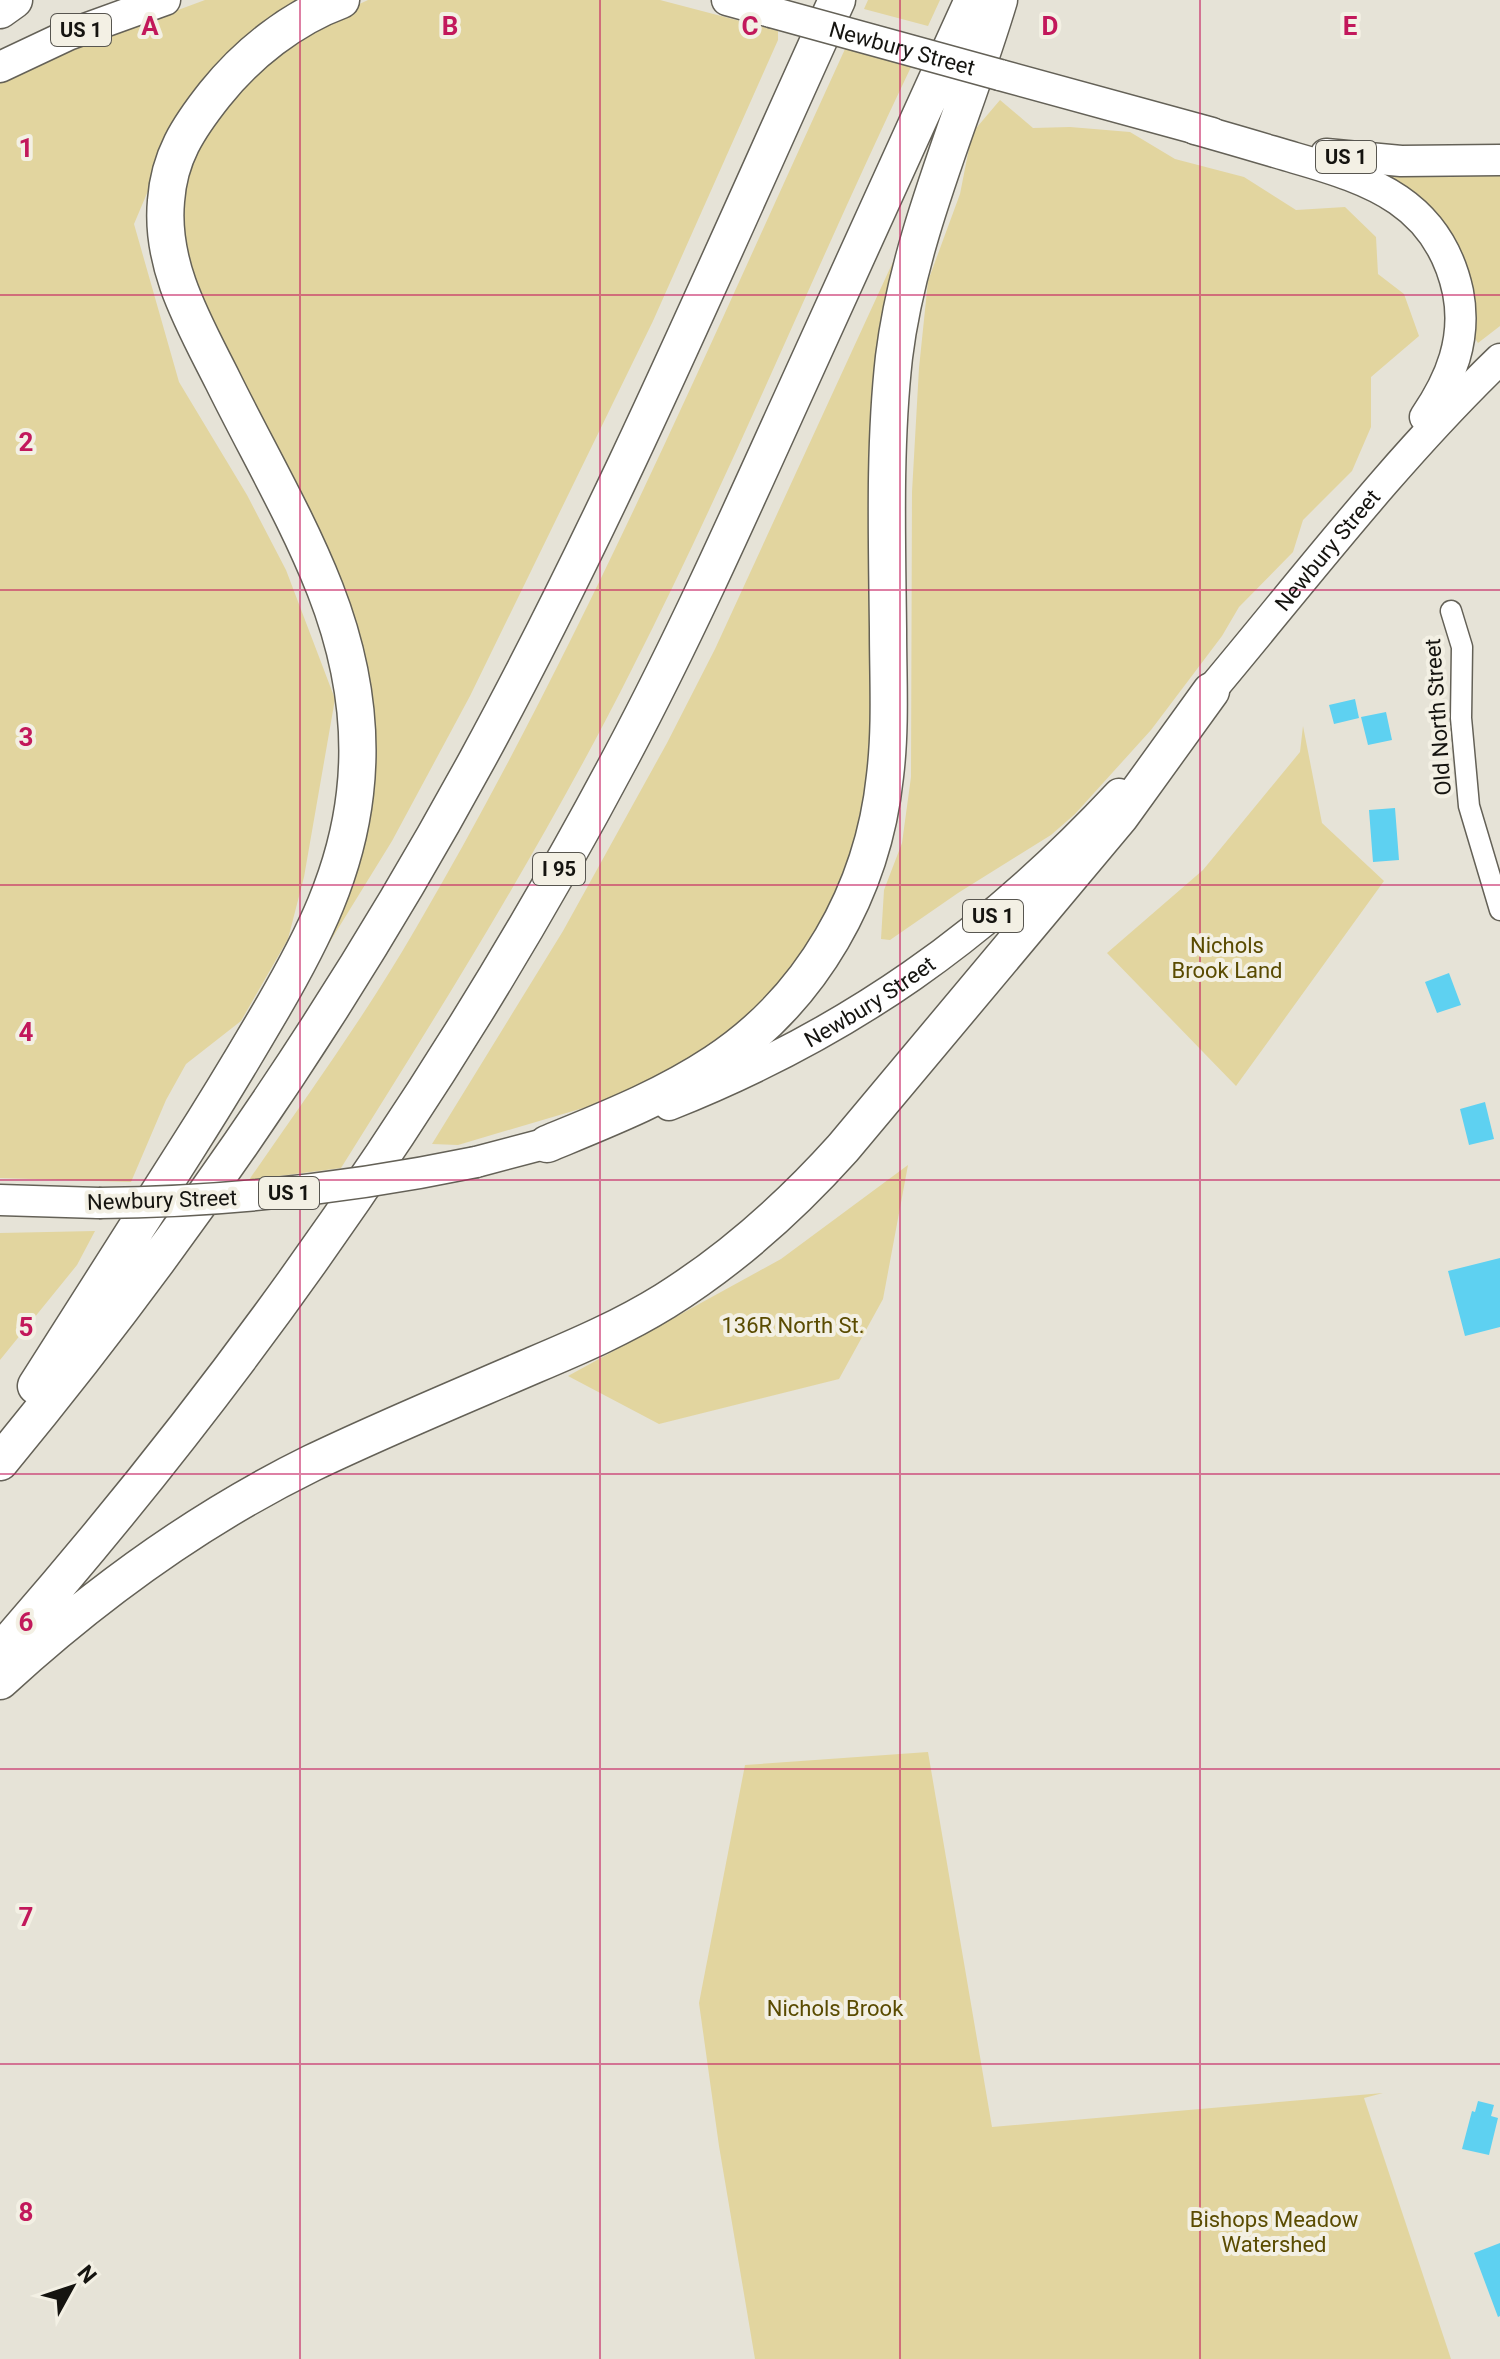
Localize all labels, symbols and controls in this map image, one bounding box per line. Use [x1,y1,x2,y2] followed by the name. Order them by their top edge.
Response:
[141,11,159,41] text: A
[442,11,458,41] text: B
[741,11,759,41] text: C
[1042,11,1058,41] text: D
[1343,11,1358,41] text: E
[51,14,111,46] road number: US 1
[826,16,978,80] street label: Newbury Street
[19,133,33,163] text: 1
[1316,141,1376,173] road number: US 1
[19,427,33,457] text: 2
[1270,484,1385,616] street label: Newbury Street
[1420,638,1456,796] street label: Old North Street
[19,722,33,752] text: 3
[533,853,585,885] road number: I 95
[963,900,1023,932] road number: US 1
[1171,933,1283,983] park label: Nichols Brook Land
[800,951,940,1052] street label: Newbury Street
[19,1017,34,1047] text: 4
[259,1177,319,1209] road number: US 1
[87,1185,237,1215] street label: Newbury Street
[19,1312,33,1342] text: 5
[721,1313,865,1338] park label: 136R North St.
[19,1607,34,1637] text: 6
[19,1902,33,1932] text: 7
[767,1996,904,2021] park label: Nichols Brook
[19,2197,33,2227] text: 8
[1190,2207,1359,2257] park label: Bishops Meadow Watershed
[32,2247,112,2327] north arrow
[72,2260,102,2288] text: N

